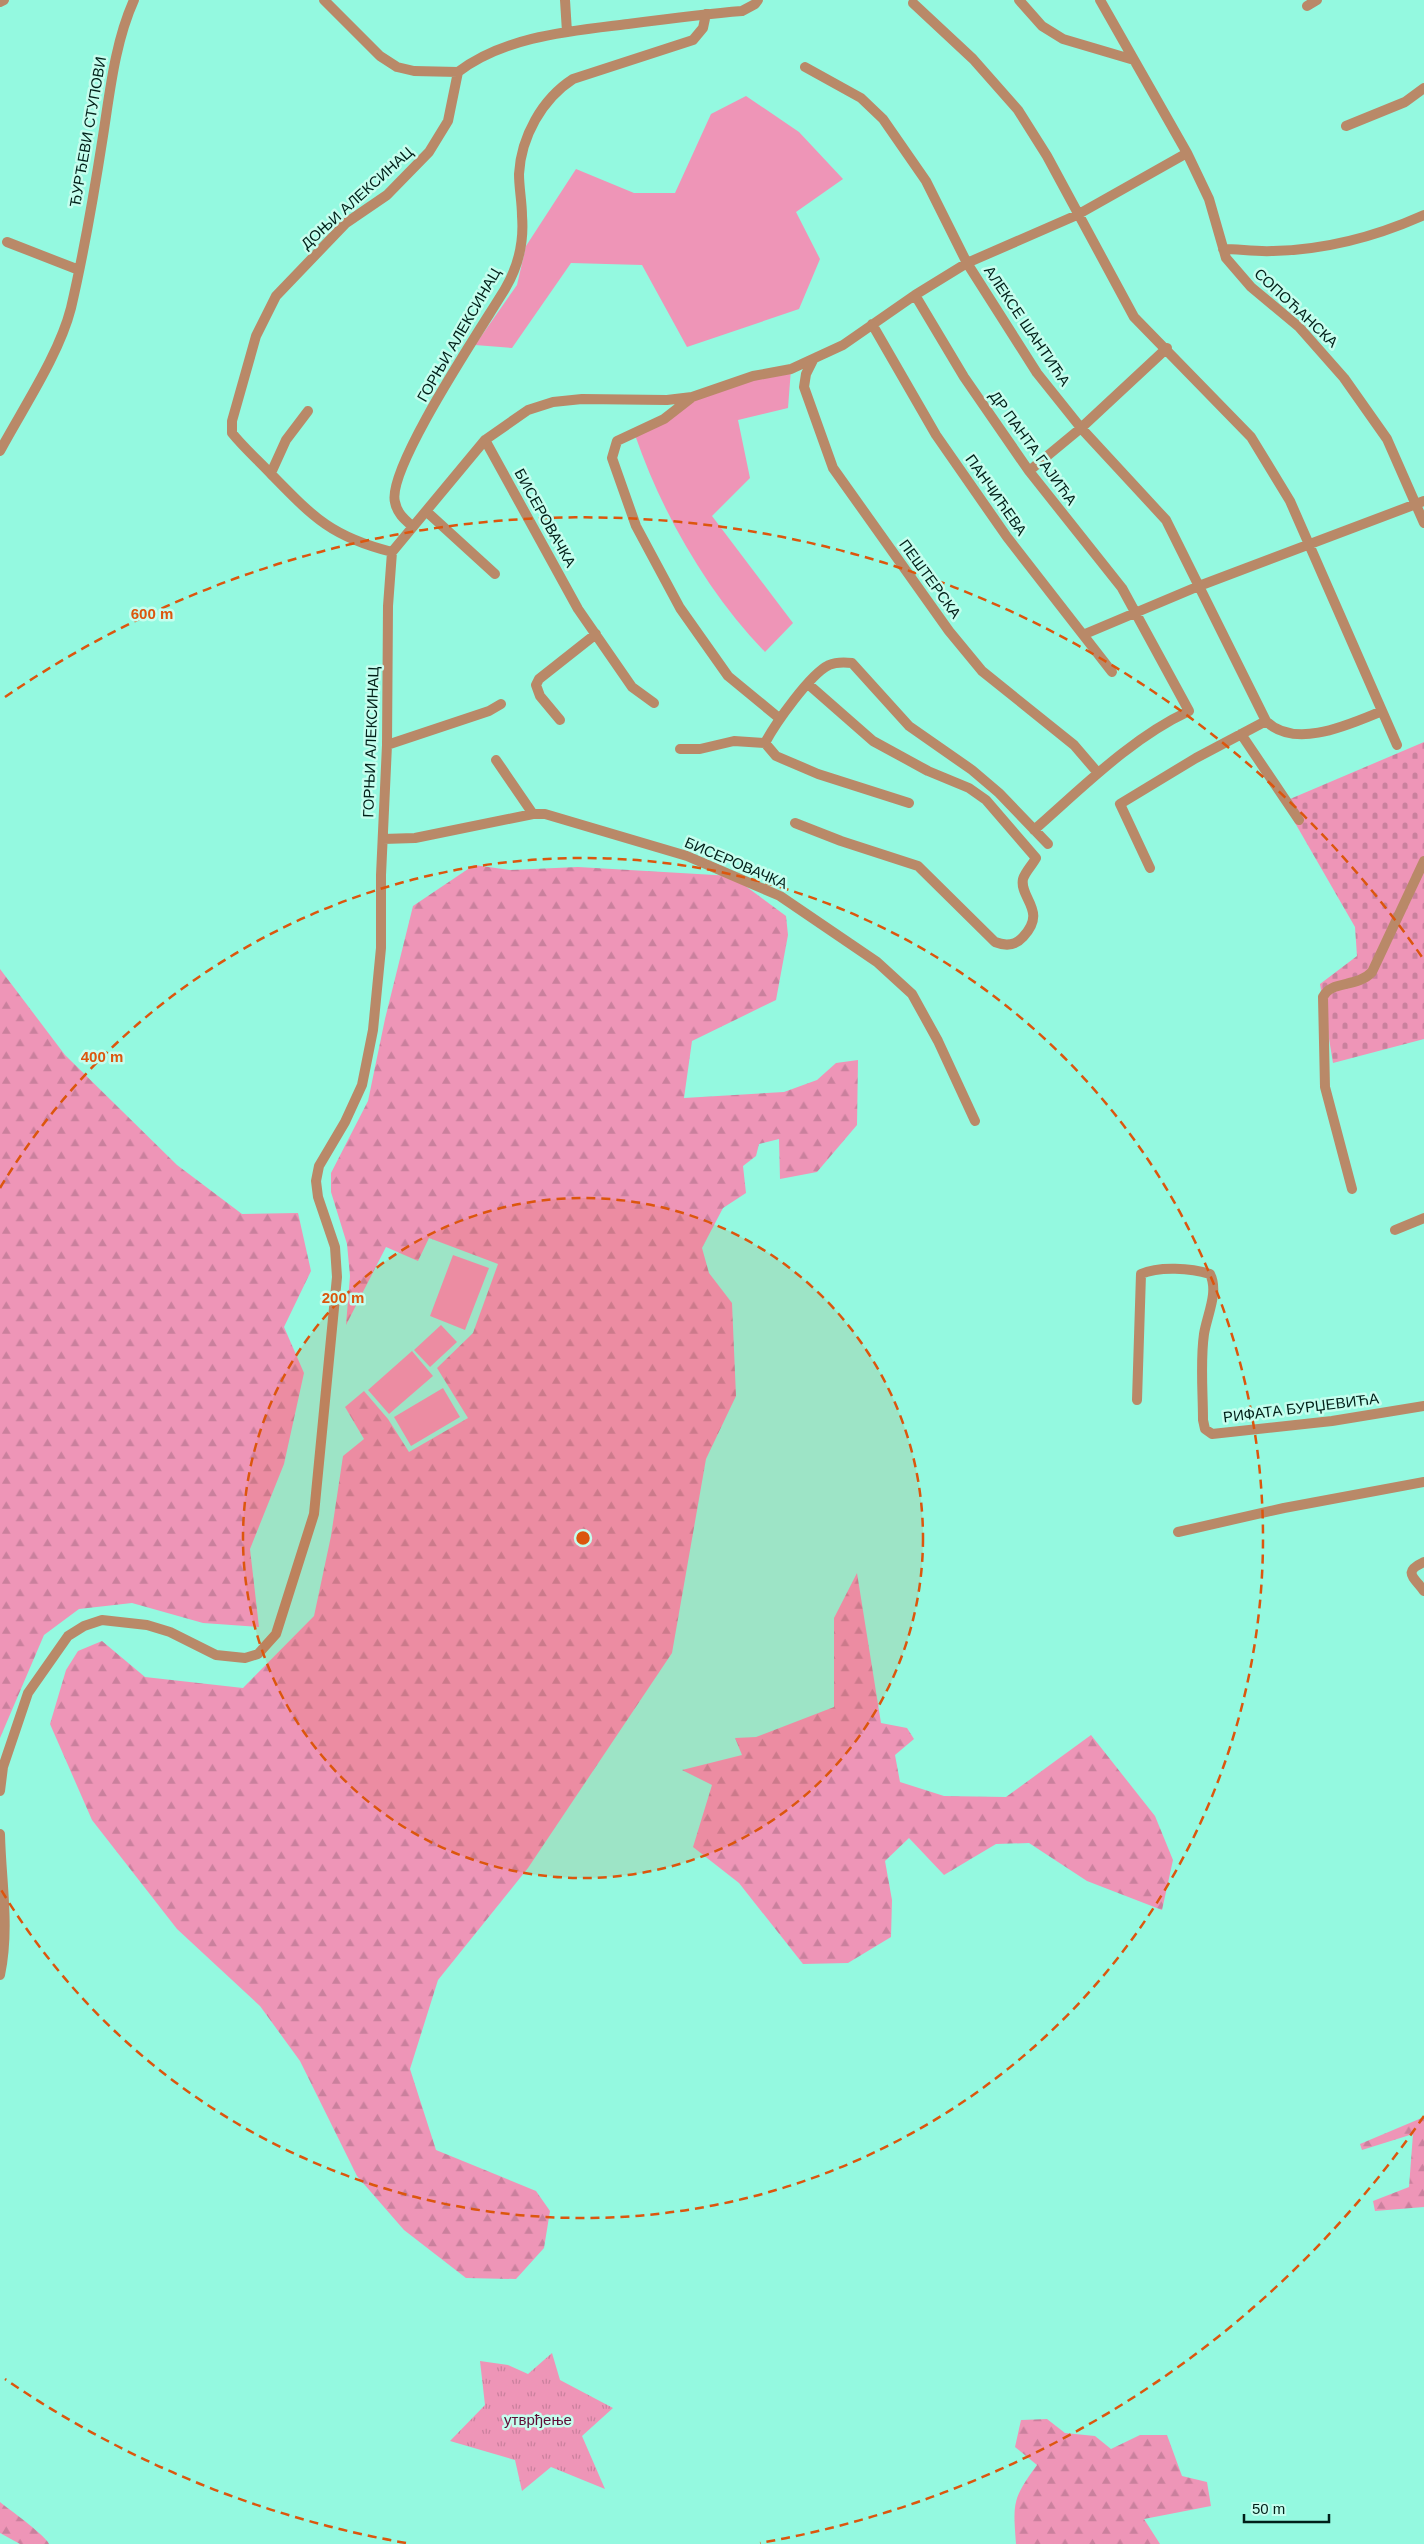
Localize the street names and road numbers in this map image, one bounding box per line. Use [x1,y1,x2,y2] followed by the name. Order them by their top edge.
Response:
[66,55,109,209] street label: ЂУРЂЕВИ СТУПОВИ
[297,143,416,252] street label: ДОЊИ АЛЕКСИНАЦ
[981,262,1074,389] street label: АЛЕКСЕ ШАНТИЋА
[413,265,504,405] street label: ГОРЊИ АЛЕКСИНАЦ
[1251,265,1342,351] street label: СОПОЋАНСКА
[986,387,1081,508] street label: ДР ПАНТА ГАЈИЋА
[962,451,1031,538] street label: ПАНЧИЋЕВА
[511,466,580,570] street label: БИСЕРОВАЧКА
[896,536,965,621] street label: ПЕШТЕРСКА
[359,666,382,818] street label: ГОРЊИ АЛЕКСИНАЦ
[682,833,790,892] street label: БИСЕРОВАЧКА
[1222,1390,1380,1426] street label: РИФАТА БУРЏЕВИЋА

